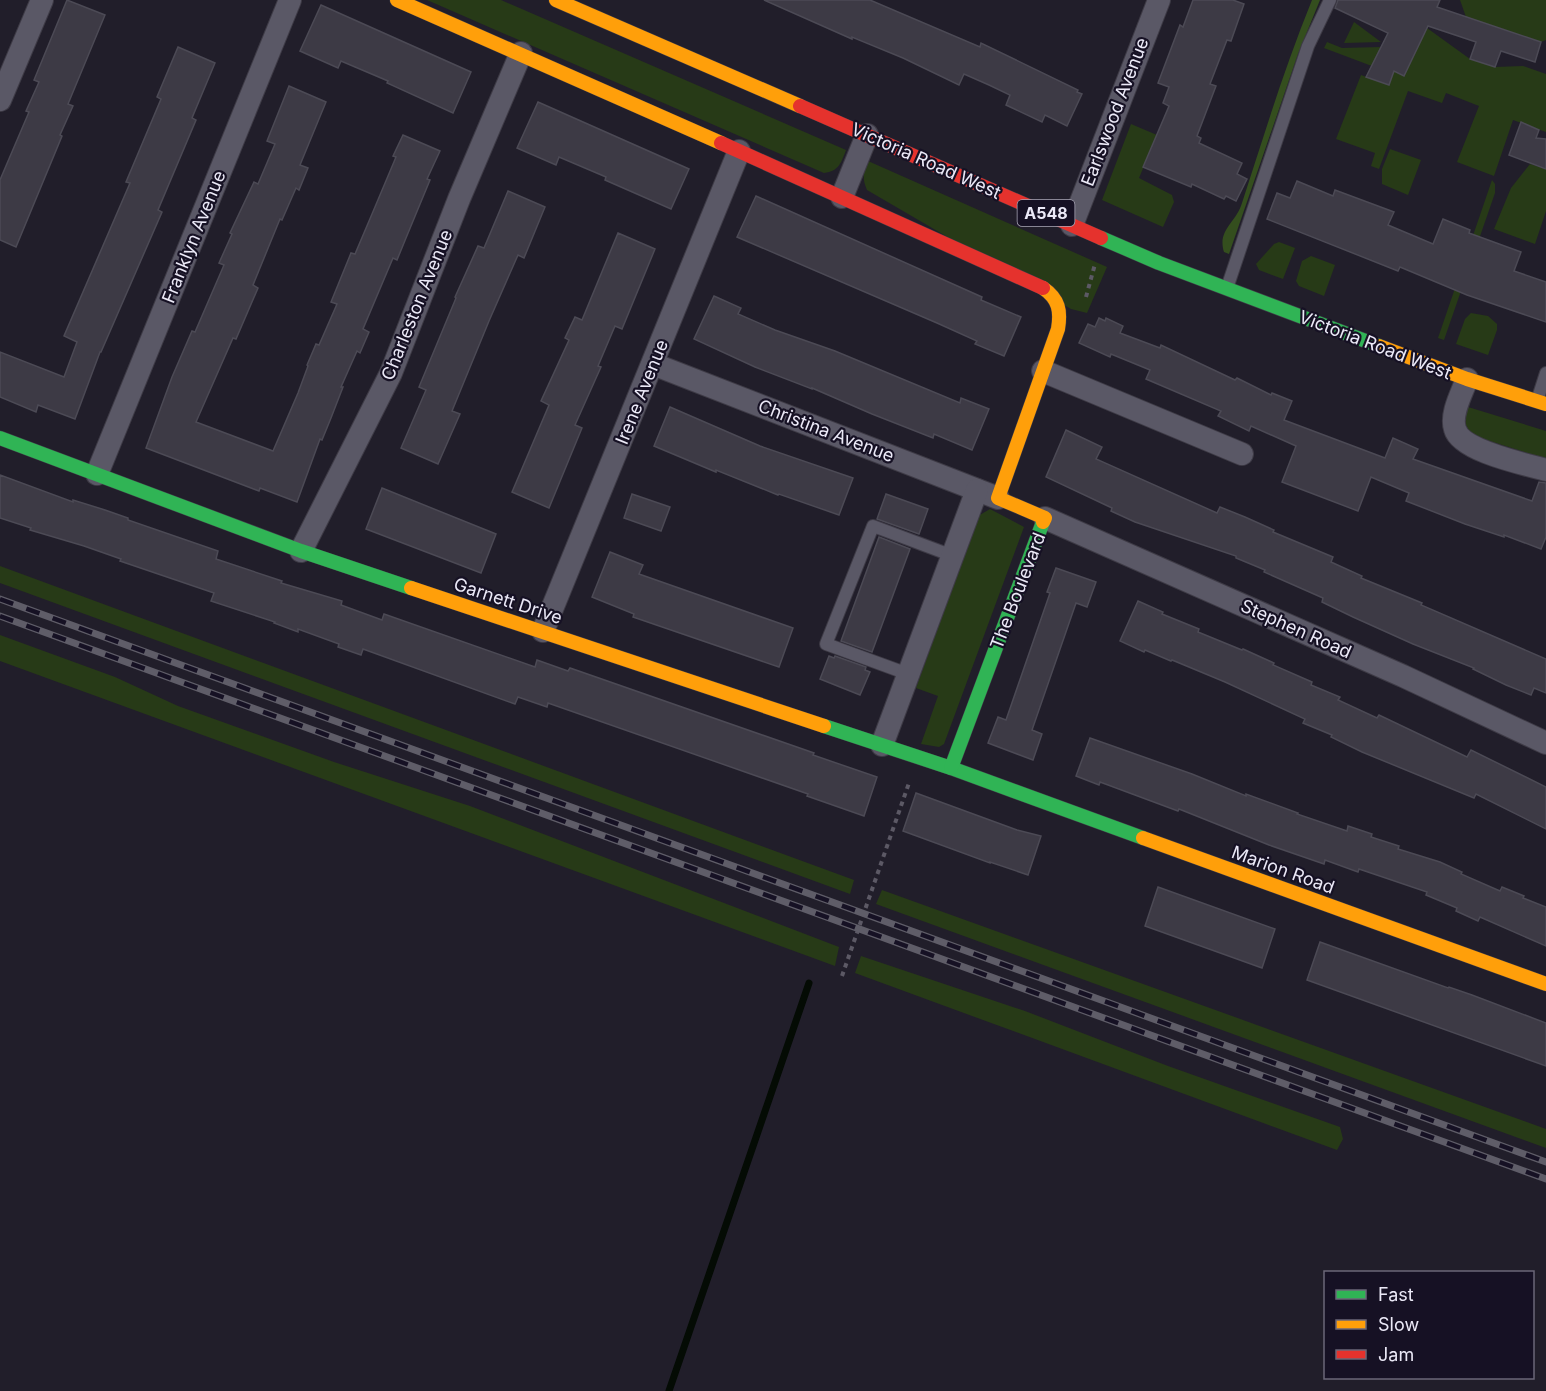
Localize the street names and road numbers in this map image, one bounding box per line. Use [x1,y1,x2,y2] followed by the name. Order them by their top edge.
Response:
[1077,35,1152,189] street label: Earlswood Avenue
[848,118,1004,203] street label: Victoria Road West
[157,168,230,306] street label: Franklyn Avenue
[1018,200,1074,226] road number: A548
[377,226,456,383] street label: Charleston Avenue
[1296,306,1454,383] street label: Victoria Road West
[611,336,672,447] street label: Irene Avenue
[755,395,897,466] street label: Christina Avenue
[986,530,1049,652] street label: The Boulevard
[451,573,565,628] street label: Garnett Drive
[1238,595,1355,662] street label: Stephen Road
[1229,841,1337,898] street label: Marion Road

